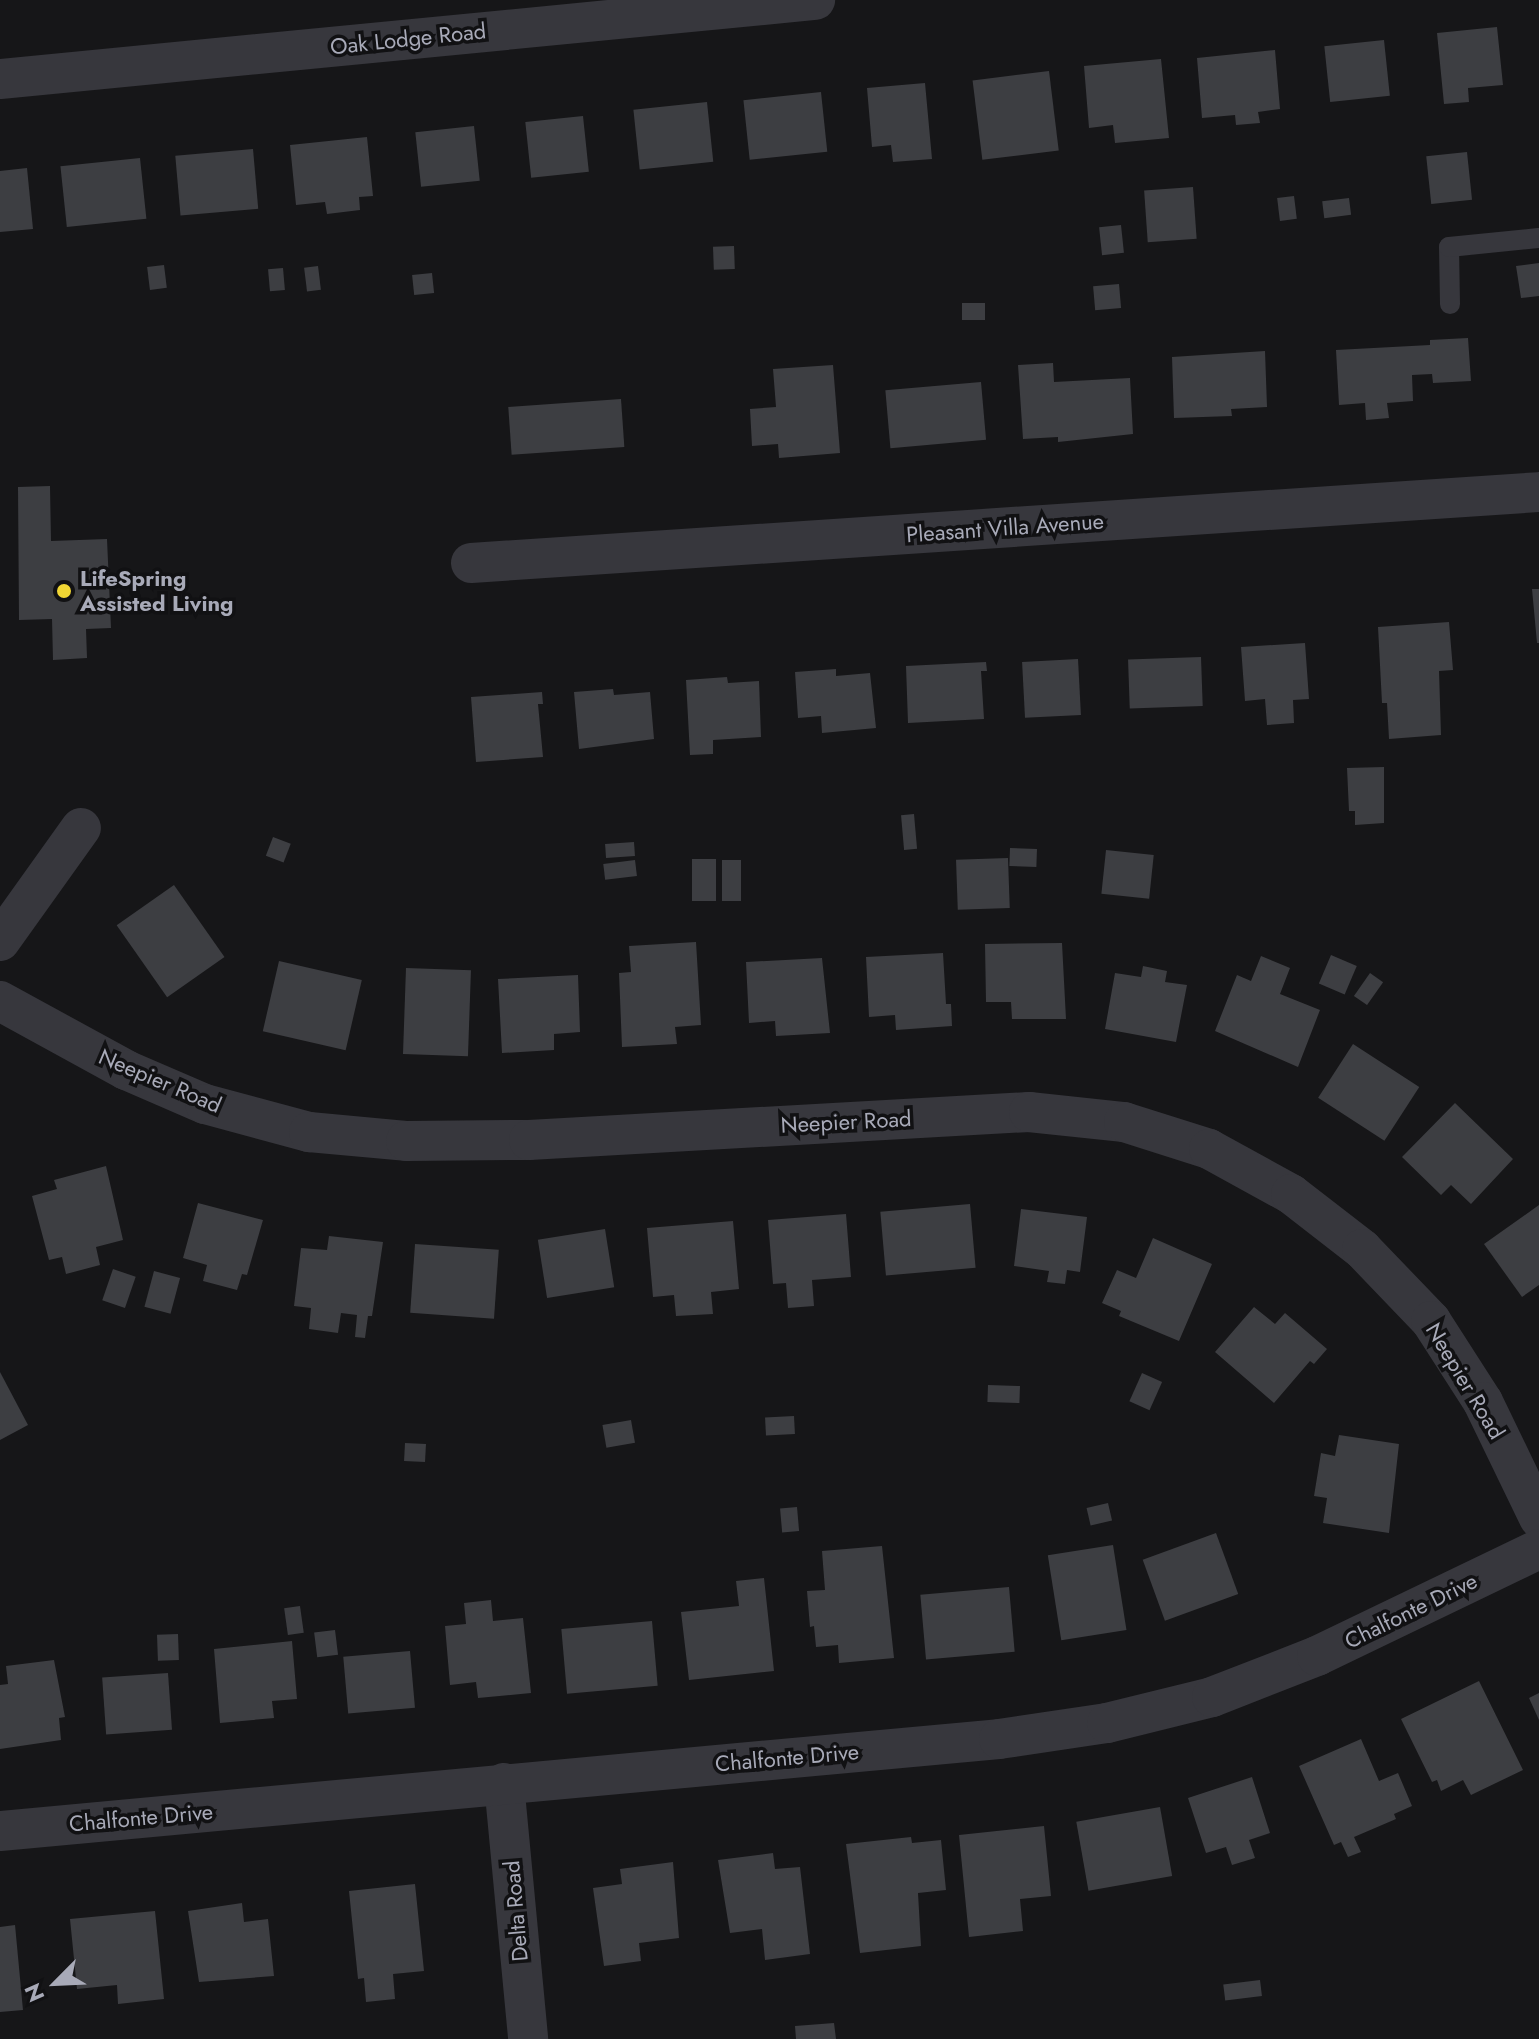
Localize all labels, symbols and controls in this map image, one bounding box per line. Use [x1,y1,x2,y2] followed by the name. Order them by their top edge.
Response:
[329,18,487,60] street label: Oak Lodge Road
[905,508,1105,548] street label: Pleasant Villa Avenue
[80,565,234,616] place label: LifeSpring Assisted Living
[55,582,73,600] marker: LifeSpring Assisted Living
[95,1043,225,1119] street label: Neepier Road
[780,1105,912,1139] street label: Neepier Road
[1420,1318,1510,1444] street label: Neepier Road
[1340,1568,1482,1654] street label: Chalfonte Drive
[714,1739,860,1777] street label: Chalfonte Drive
[68,1799,214,1837] street label: Chalfonte Drive
[498,1859,534,1963] street label: Delta Road
[16,1943,96,2023] north arrow
[16,1978,52,2007] text: N

